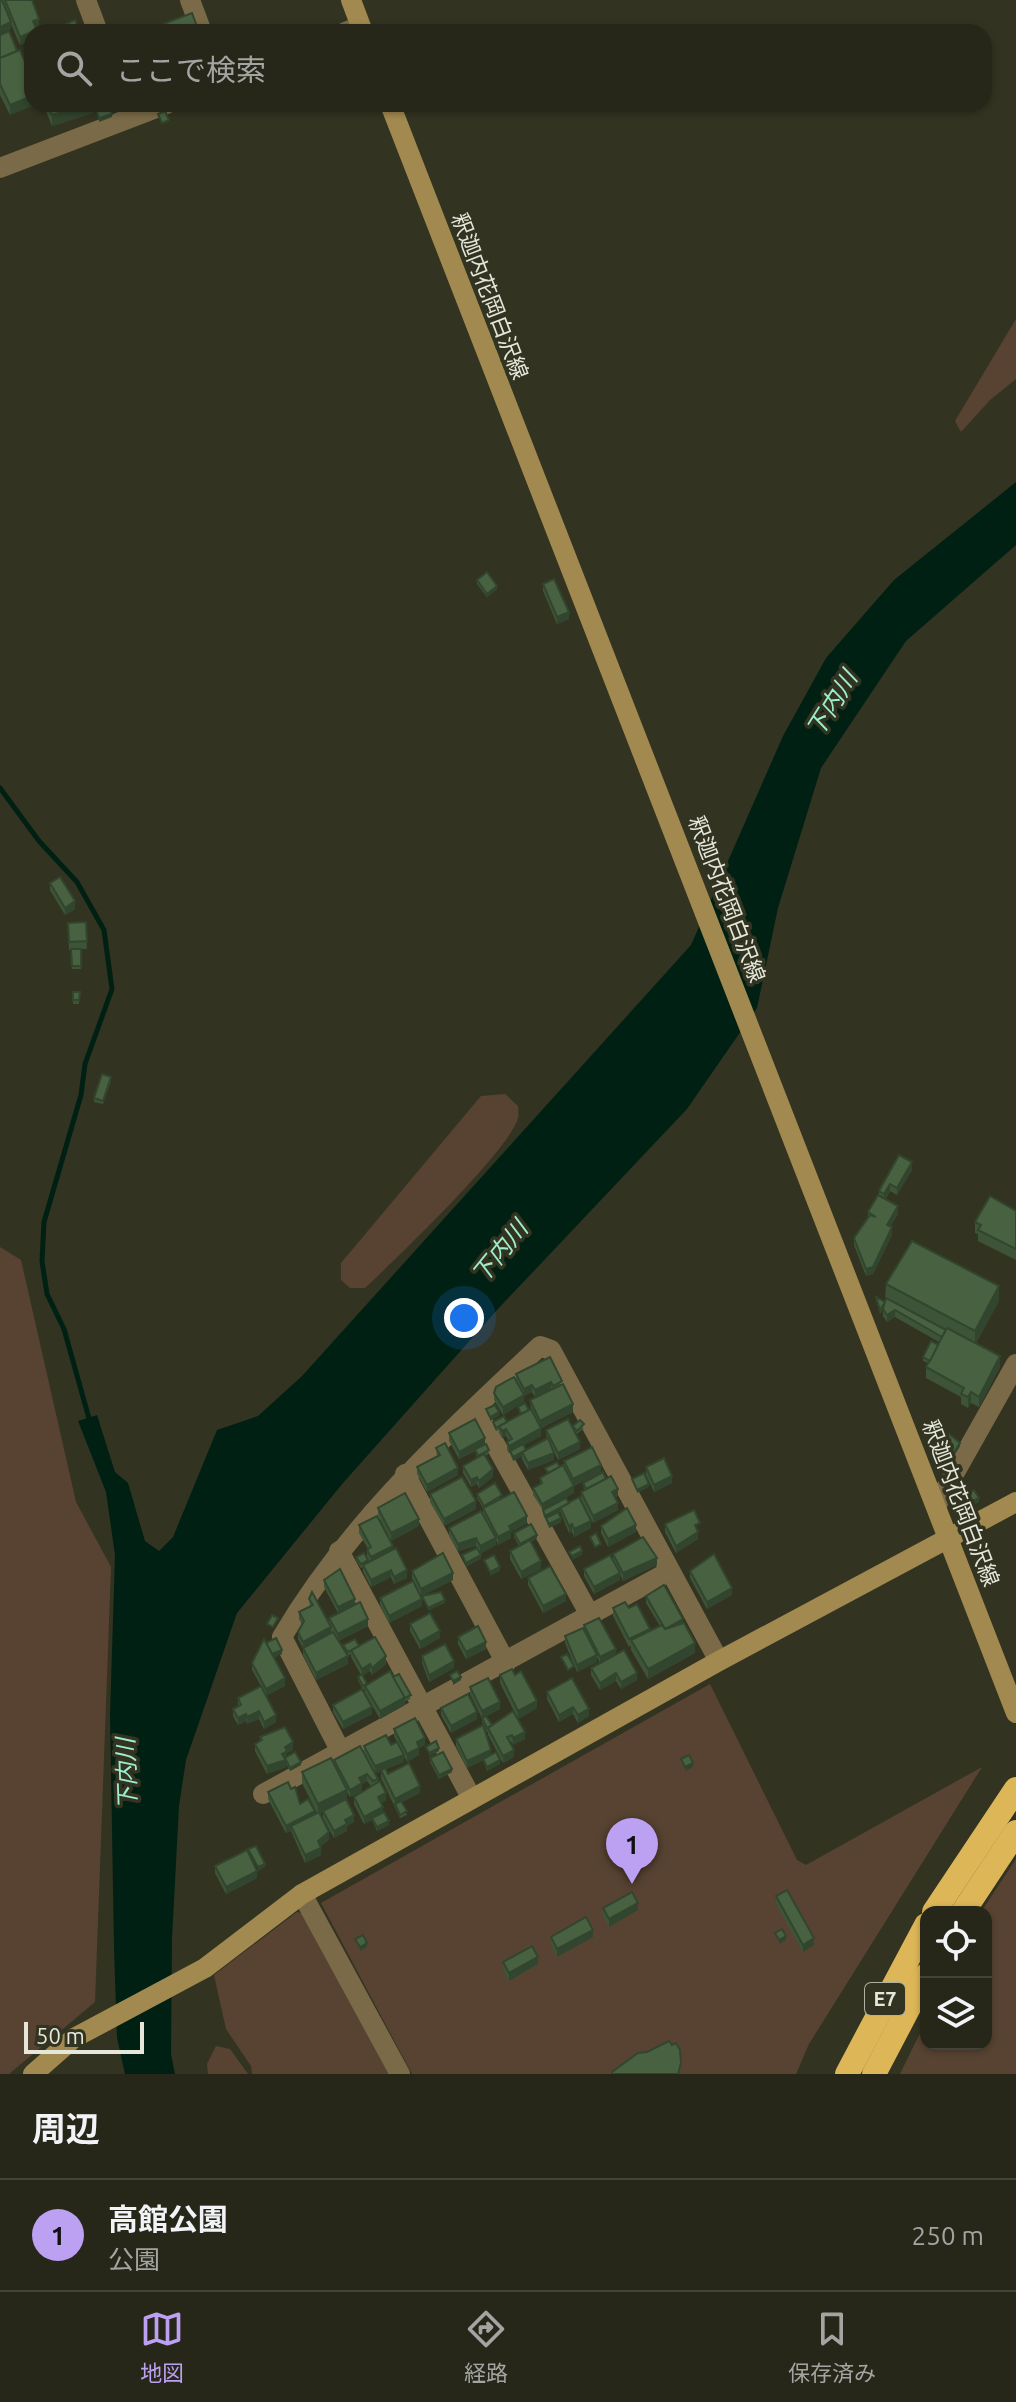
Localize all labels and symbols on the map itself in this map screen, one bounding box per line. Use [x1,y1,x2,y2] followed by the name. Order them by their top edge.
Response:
[447,209,534,382] street label: 釈迦内花岡白沢線
[801,664,864,741] water label: 下内川
[684,812,771,985] street label: 釈迦内花岡白沢線
[466,1213,535,1288] water label: 下内川
[444,1298,484,1338] your location
[918,1416,1005,1589] street label: 釈迦内花岡白沢線
[112,1735,141,1810] water label: 下内川
[606,1818,658,1884] pin: 1
[865,1983,905,2015] road number: E7
[24,2018,144,2054] scale bar

